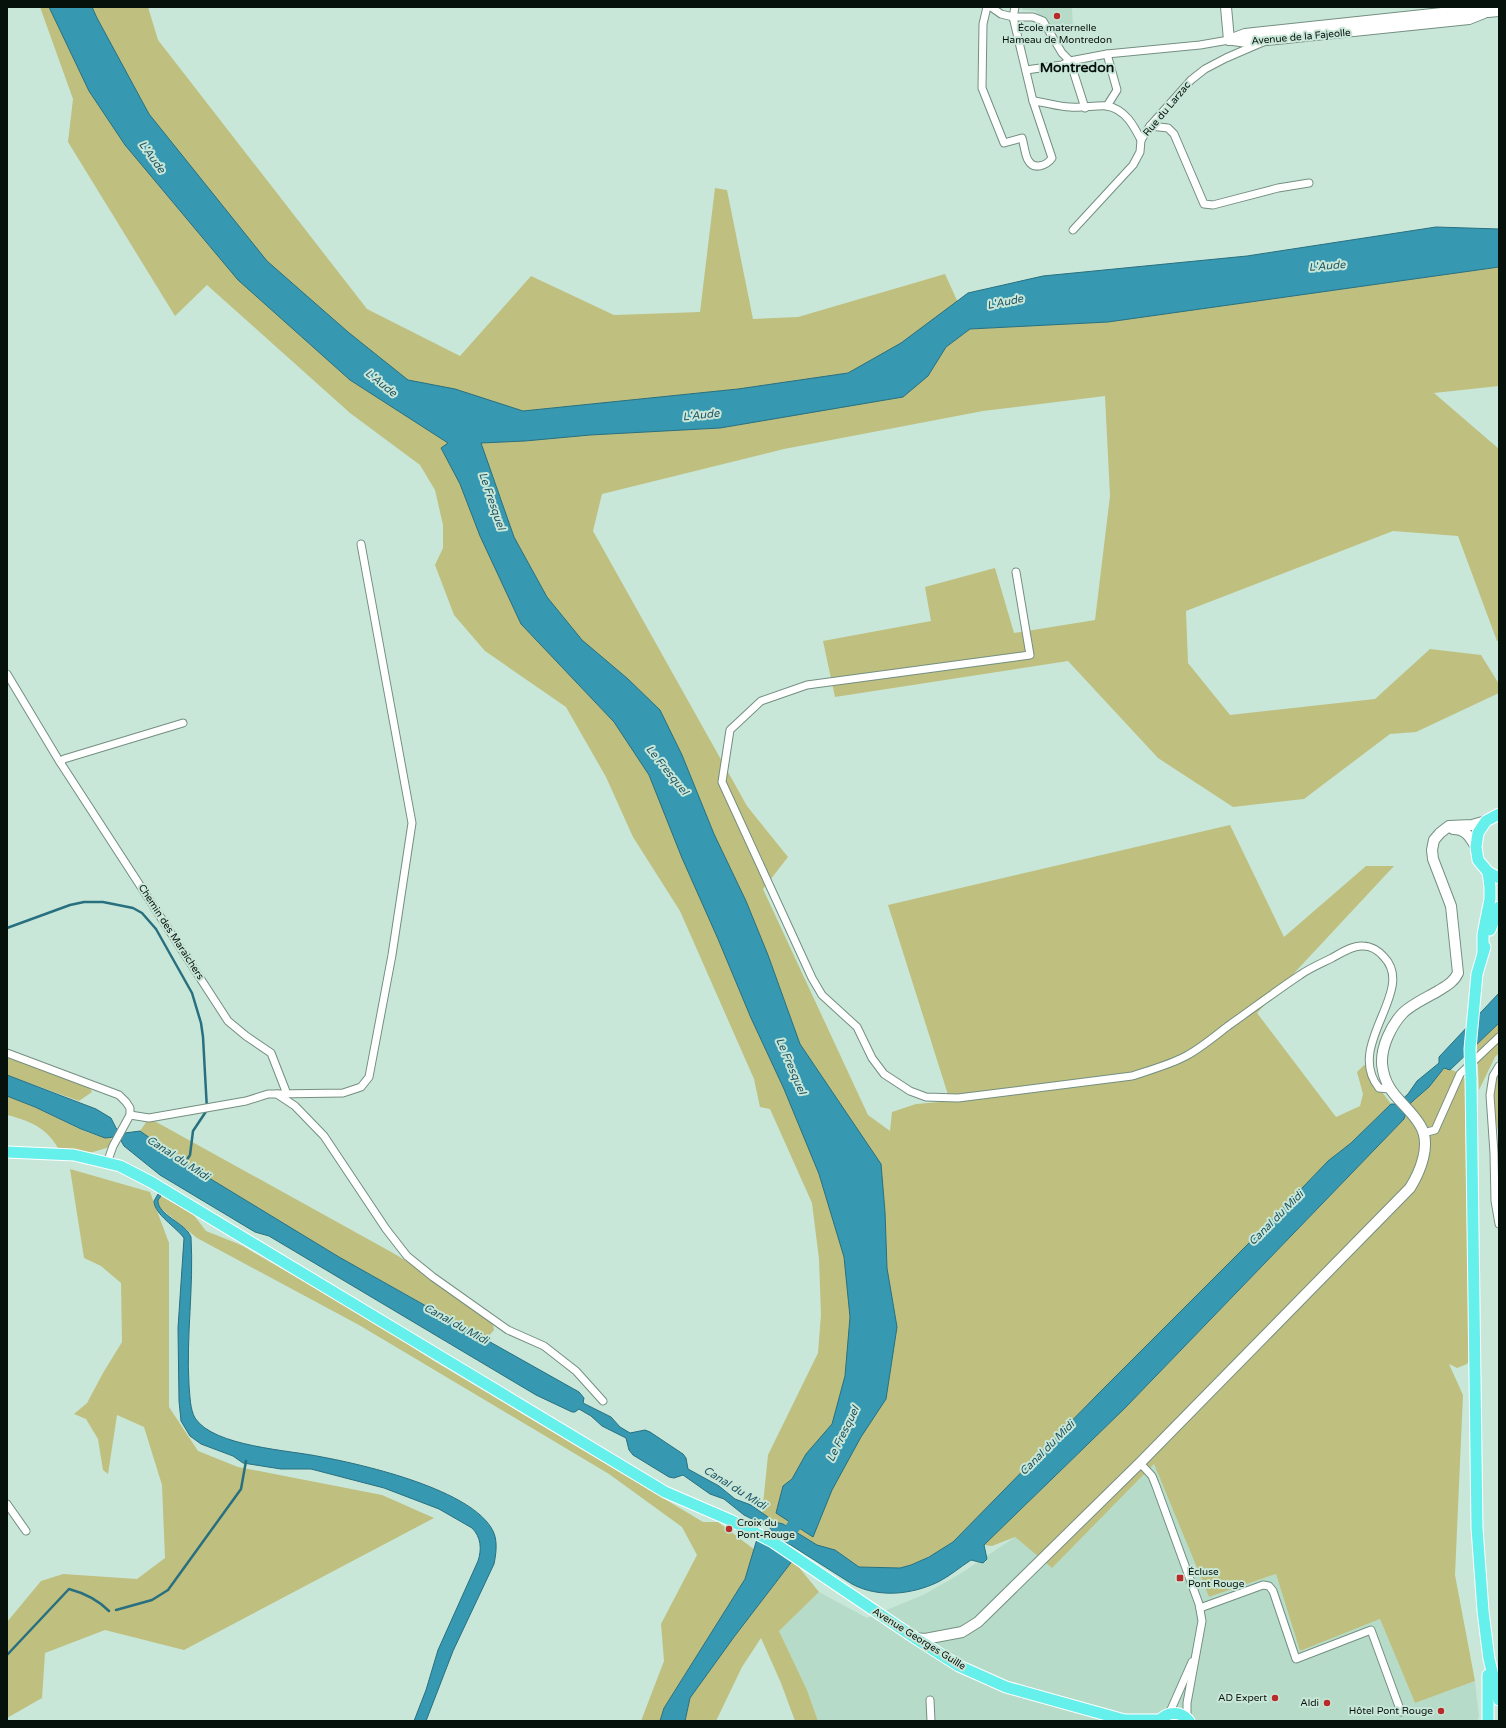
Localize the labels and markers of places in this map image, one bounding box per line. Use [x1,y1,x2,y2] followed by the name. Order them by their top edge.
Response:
[1052,11,1062,21] marker: École maternelle Hameau de Montredon
[1002,22,1112,46] place label: École maternelle Hameau de Montredon
[737,1517,795,1541] place label: Croix du Pont-Rouge
[724,1524,734,1534] marker: Croix du Pont-Rouge
[1188,1566,1245,1590] place label: Écluse Pont Rouge
[1175,1573,1185,1583] marker: Écluse Pont Rouge
[1218,1692,1267,1704] place label: AD Expert
[1270,1693,1280,1703] marker: AD Expert
[1300,1697,1319,1709] place label: Aldi
[1322,1698,1332,1708] marker: Aldi
[1349,1705,1433,1717] place label: Hôtel Pont Rouge
[1436,1706,1446,1716] marker: Hôtel Pont Rouge

